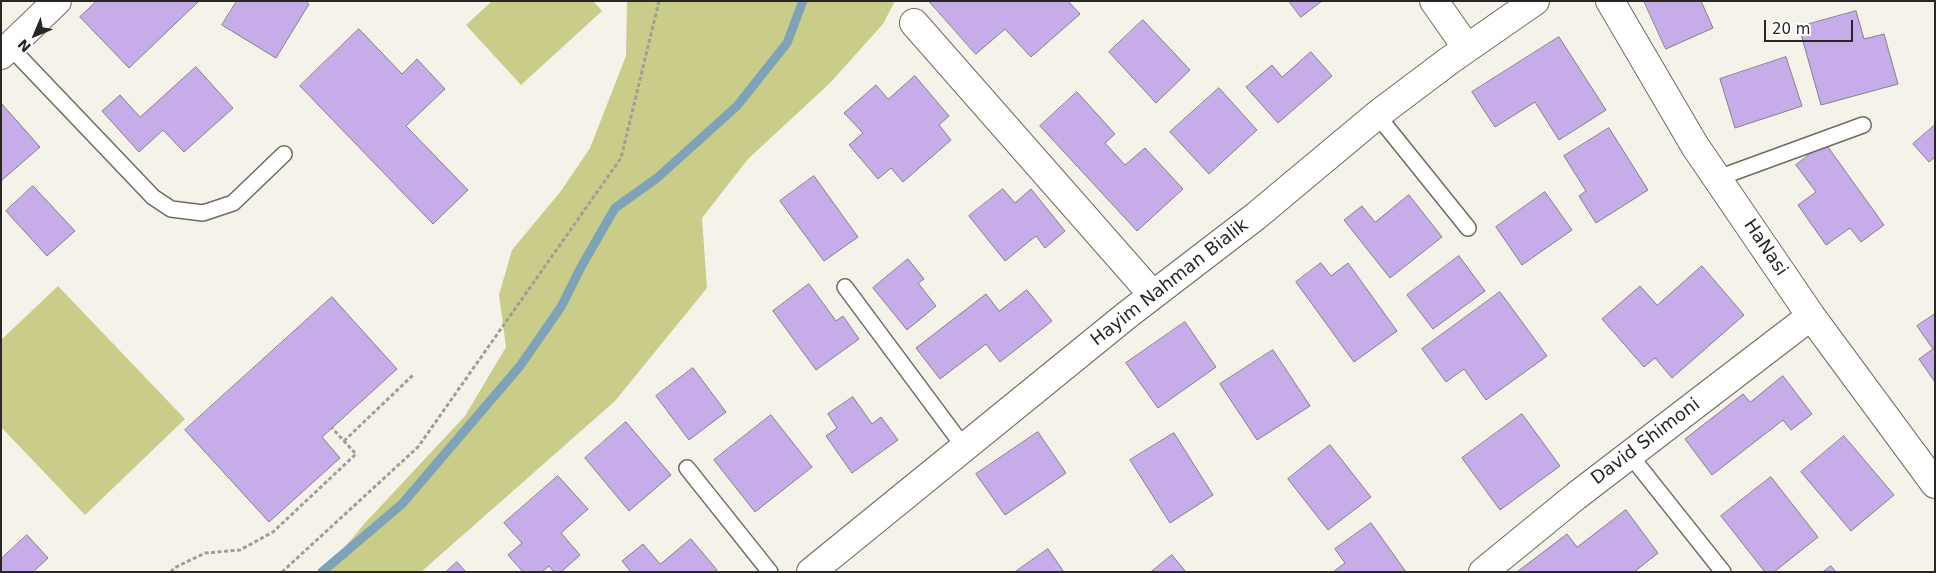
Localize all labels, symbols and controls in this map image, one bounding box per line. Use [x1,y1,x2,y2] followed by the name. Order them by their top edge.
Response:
[10,10,60,60] north arrow
[1766,10,1855,42] scale bar
[1772,20,1810,38] text: 20 m
[15,36,34,55] text: N
[1087,215,1253,351] street label: Hayim Nahman Bialik
[1738,216,1792,280] street label: HaNasi
[1587,394,1705,490] street label: David Shimoni

